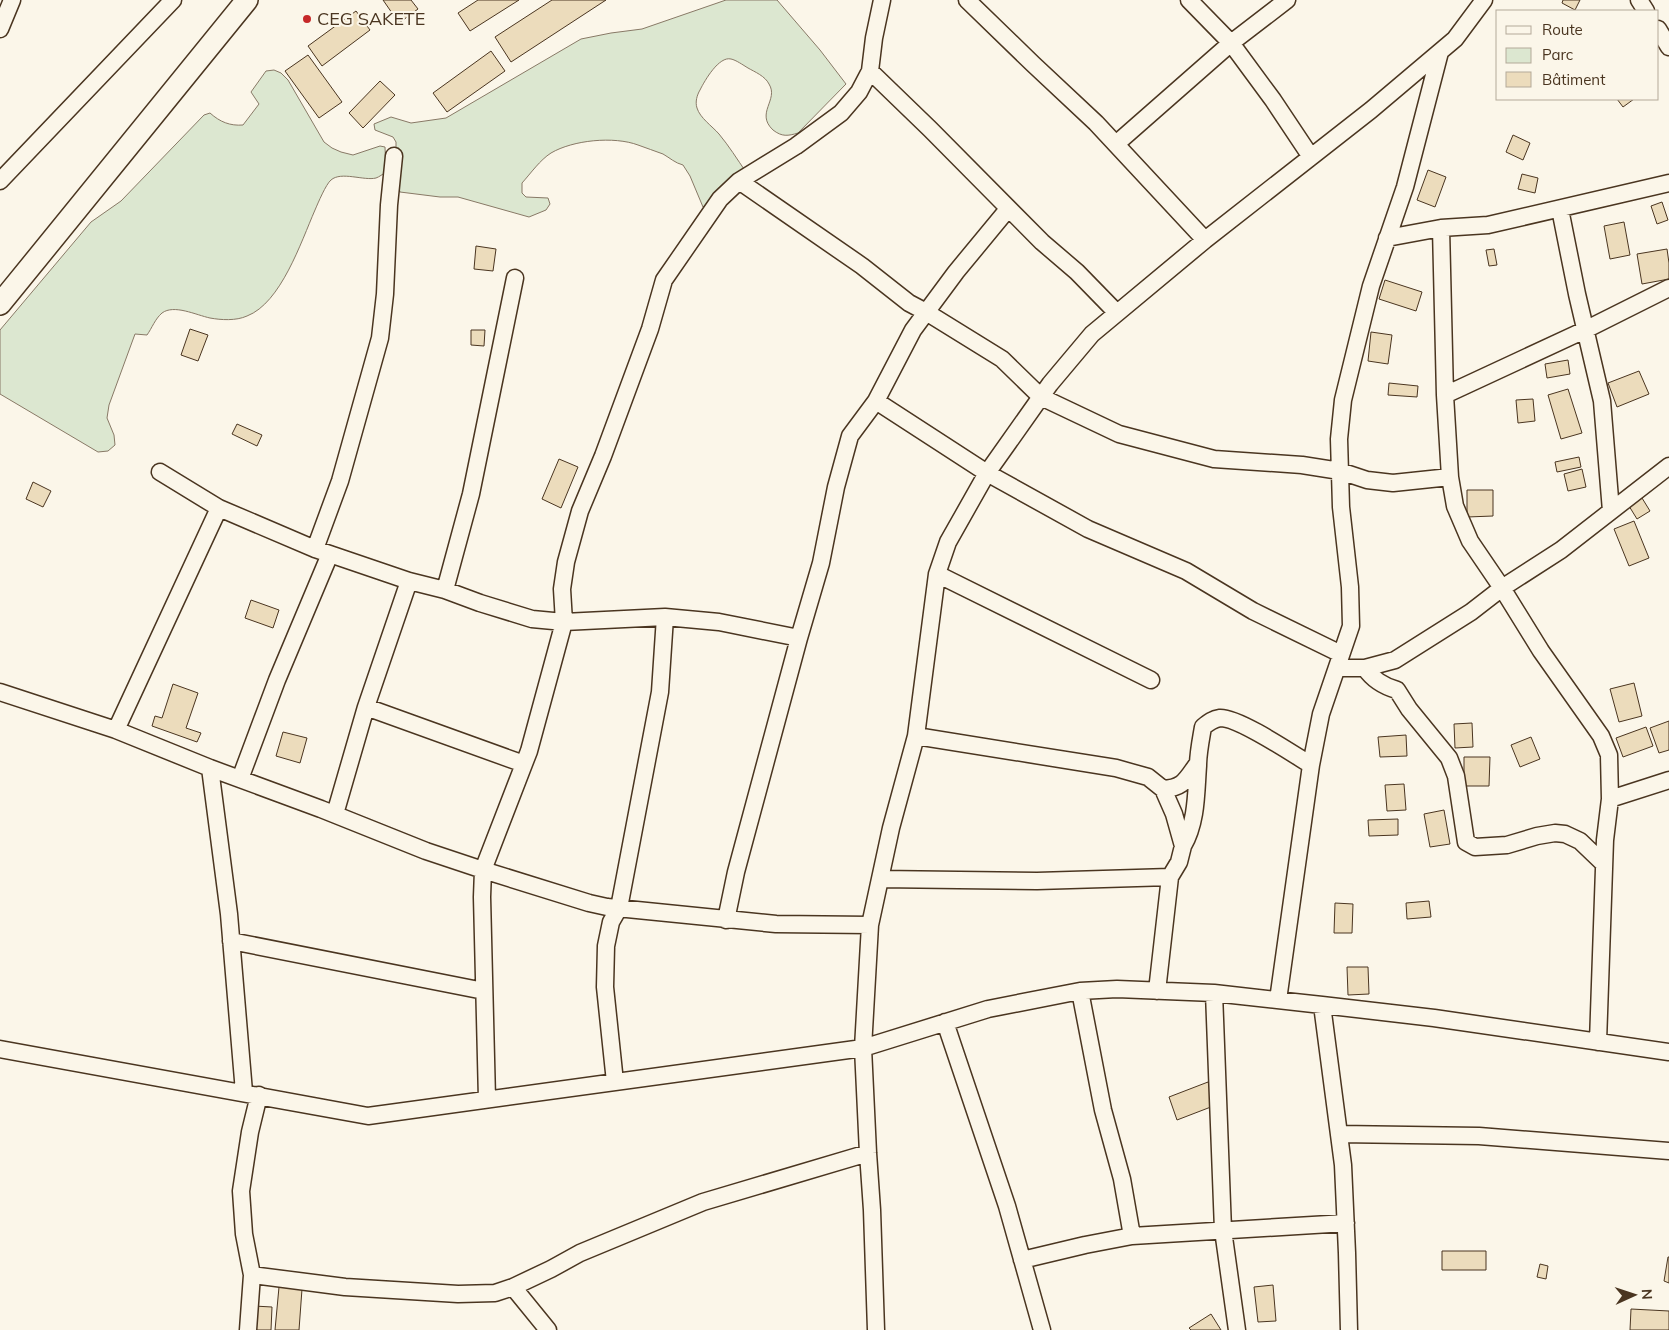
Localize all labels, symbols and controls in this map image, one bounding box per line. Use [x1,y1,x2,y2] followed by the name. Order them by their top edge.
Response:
[317,7,425,30] place label: CEG SAKETE
[1496,10,1659,100] legend
[301,13,313,25] marker: CEG SAKETE
[1542,20,1583,39] text: Route
[1542,45,1573,64] text: Parc
[1542,70,1605,89] text: Bâtiment
[1609,1270,1659,1320] north arrow
[1638,1289,1656,1300] text: N

